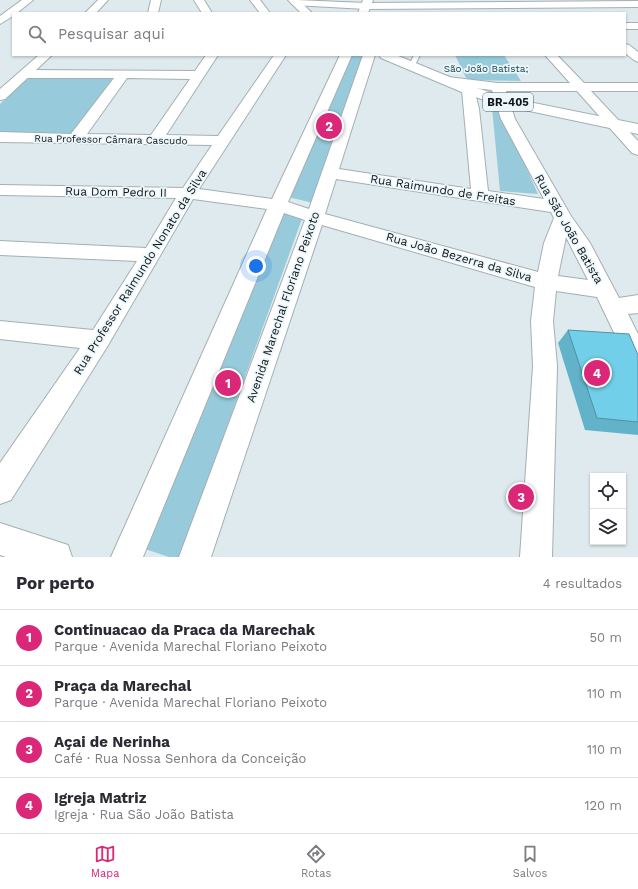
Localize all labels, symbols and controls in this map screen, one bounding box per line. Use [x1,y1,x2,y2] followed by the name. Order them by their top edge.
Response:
[12,12,626,56] search box
[26,23,48,45] icon: search
[58,25,165,43] text: Pesquisar aqui
[444,63,528,74] park label: São João Batista;
[483,93,533,111] road number: BR-405
[316,111,342,141] pin: 2
[34,133,188,146] street label: Rua Professor Câmara Cascudo
[71,167,210,377] street label: Rua Professor Raimundo Nonato da Silva
[369,172,517,208] street label: Rua Raimundo de Freitas
[532,172,606,286] street label: Rua São João Batista
[65,184,167,200] street label: Rua Dom Pedro II
[244,210,322,404] street label: Avenida Marechal Floriano Peixoto
[384,229,534,285] street label: Rua João Bezerra da Silva
[246,256,266,276] your location
[584,358,610,388] pin: 4
[215,368,241,398] pin: 1
[590,473,626,545] map controls
[590,473,626,509] button: locate
[508,482,534,512] pin: 3
[590,509,626,545] button: layers
[16,573,94,593] text: Por perto
[543,576,622,591] text: 4 resultados
[54,621,315,639] text: Continuacao da Praca da Marechak
[26,630,32,645] text: 1
[590,630,622,645] text: 50 m
[54,639,327,654] text: Parque · Avenida Marechal Floriano Peixoto
[54,677,191,695] text: Praça da Marechal
[25,686,33,701] text: 2
[587,686,622,701] text: 110 m
[54,695,327,710] text: Parque · Avenida Marechal Floriano Peixoto
[54,733,170,751] text: Açai de Nerinha
[25,742,33,757] text: 3
[587,742,622,757] text: 110 m
[54,751,306,766] text: Café · Rua Nossa Senhora da Conceição
[54,789,146,807] text: Igreja Matriz
[25,798,33,813] text: 4
[584,798,622,813] text: 120 m
[54,807,234,822] text: Igreja · Rua São João Batista
[91,843,119,880] tab: Mapa
[301,843,331,880] tab: Rotas
[513,843,547,880] tab: Salvos

